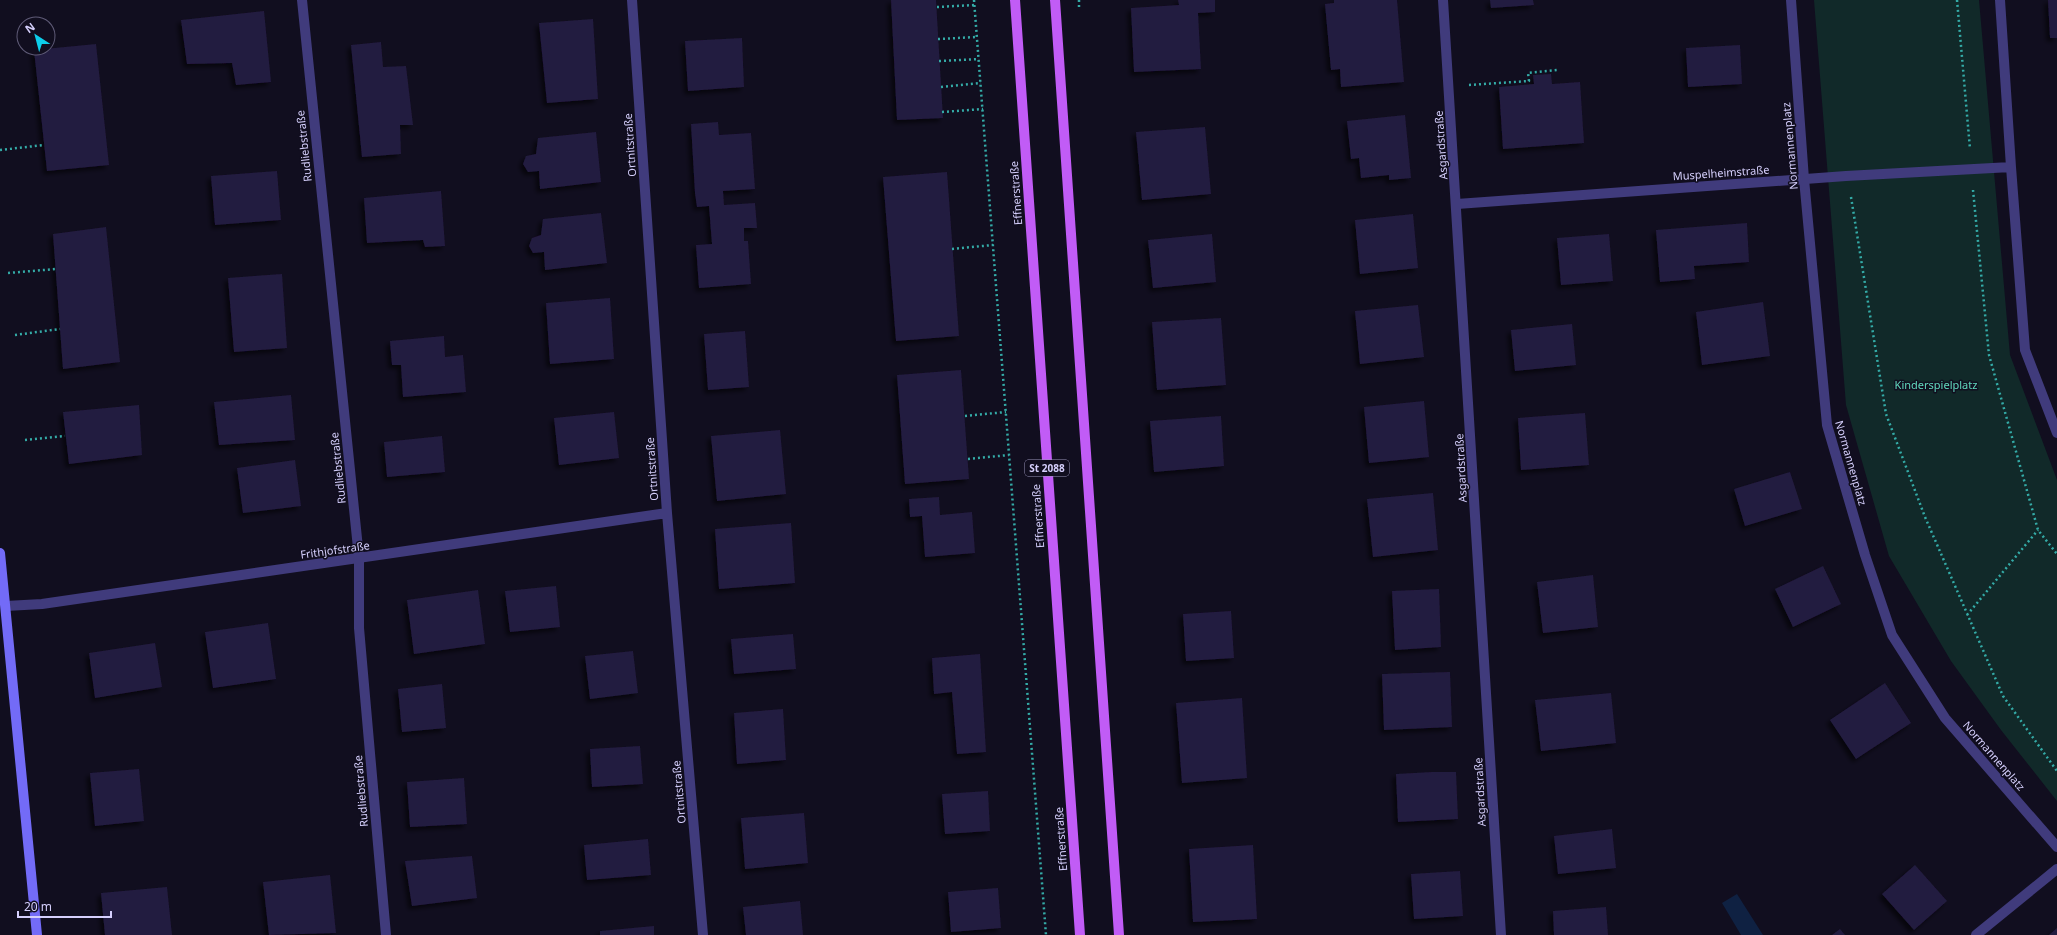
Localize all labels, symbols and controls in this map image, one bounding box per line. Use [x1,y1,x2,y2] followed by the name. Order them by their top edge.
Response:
[16,16,56,56] north arrow
[22,19,38,36] text: N
[1778,102,1801,190] street label: Normannenplatz
[292,109,315,183] street label: Rudliebstraße
[1431,110,1450,180] street label: Asgardstraße
[620,113,639,177] street label: Ortnitstraße
[1006,161,1025,226] street label: Effnerstraße
[1672,162,1770,183] street label: Muspelheimstraße
[1895,377,1977,392] park label: Kinderspielplatz
[1832,419,1871,507] street label: Normannenplatz
[326,431,349,505] street label: Rudliebstraße
[1451,433,1470,503] street label: Asgardstraße
[642,437,661,501] street label: Ortnitstraße
[1025,460,1069,476] road number: St 2088
[1028,484,1047,549] street label: Effnerstraße
[299,537,371,562] street label: Frithjofstraße
[1960,718,2029,794] street label: Normannenplatz
[350,755,371,828] street label: Rudliebstraße
[1470,757,1489,827] street label: Asgardstraße
[668,760,689,824] street label: Ortnitstraße
[1051,807,1070,872] street label: Effnerstraße
[18,893,111,919] scale bar
[24,898,52,915] text: 20 m

